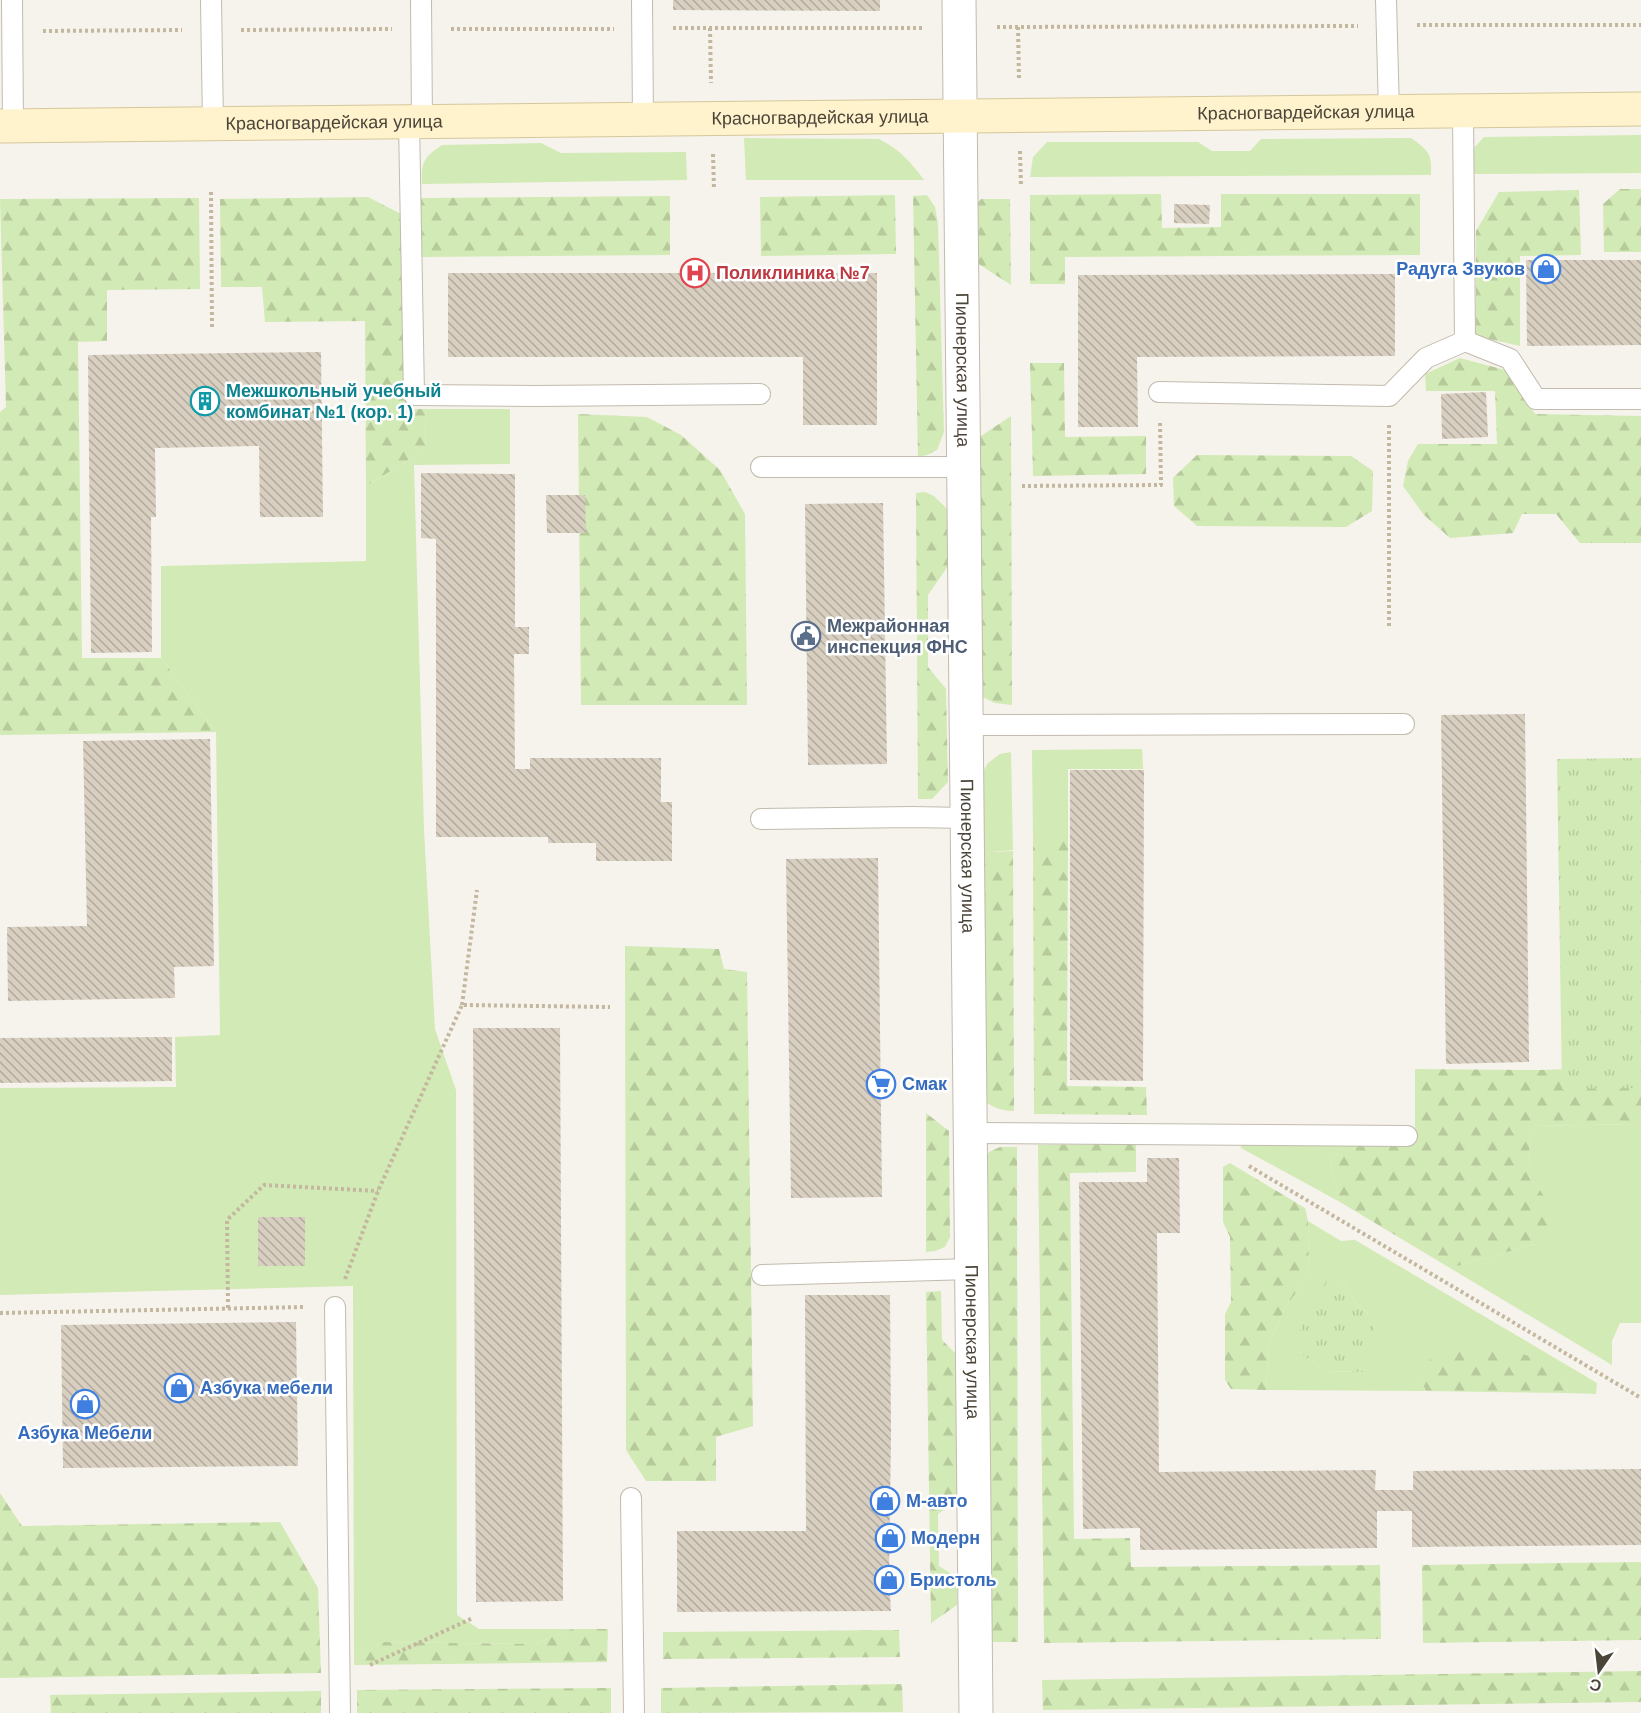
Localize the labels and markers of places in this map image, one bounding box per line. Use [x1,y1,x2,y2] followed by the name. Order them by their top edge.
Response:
[1530,253,1562,285] shop icon: Радуга Звуков
[679,257,711,289] hospital icon: Поликлиника №7
[1396,259,1525,279] place label: Радуга Звуков
[716,263,870,283] place label: Поликлиника №7
[226,381,441,422] place label: Межшкольный учебный комбинат №1 (кор. 1)
[189,385,221,417] building icon: Межшкольный учебный комбинат №1 (кор. 1)
[827,616,968,657] place label: Межрайонная инспекция ФНС
[790,620,822,652] public building icon: Межрайонная инспекция ФНС
[865,1068,897,1100] supermarket icon: Смак
[902,1074,948,1094] place label: Смак
[163,1372,195,1404] shop icon: Азбука мебели
[200,1378,333,1398] place label: Азбука мебели
[69,1388,101,1420] shop icon: Азбука Мебели
[18,1423,152,1443] place label: Азбука Мебели
[869,1485,901,1517] shop icon: М-авто
[906,1491,967,1511] place label: М-авто
[874,1522,906,1554] shop icon: Модерн
[911,1528,980,1548] place label: Модерн
[873,1564,905,1596] shop icon: Бристоль
[910,1570,997,1590] place label: Бристоль

